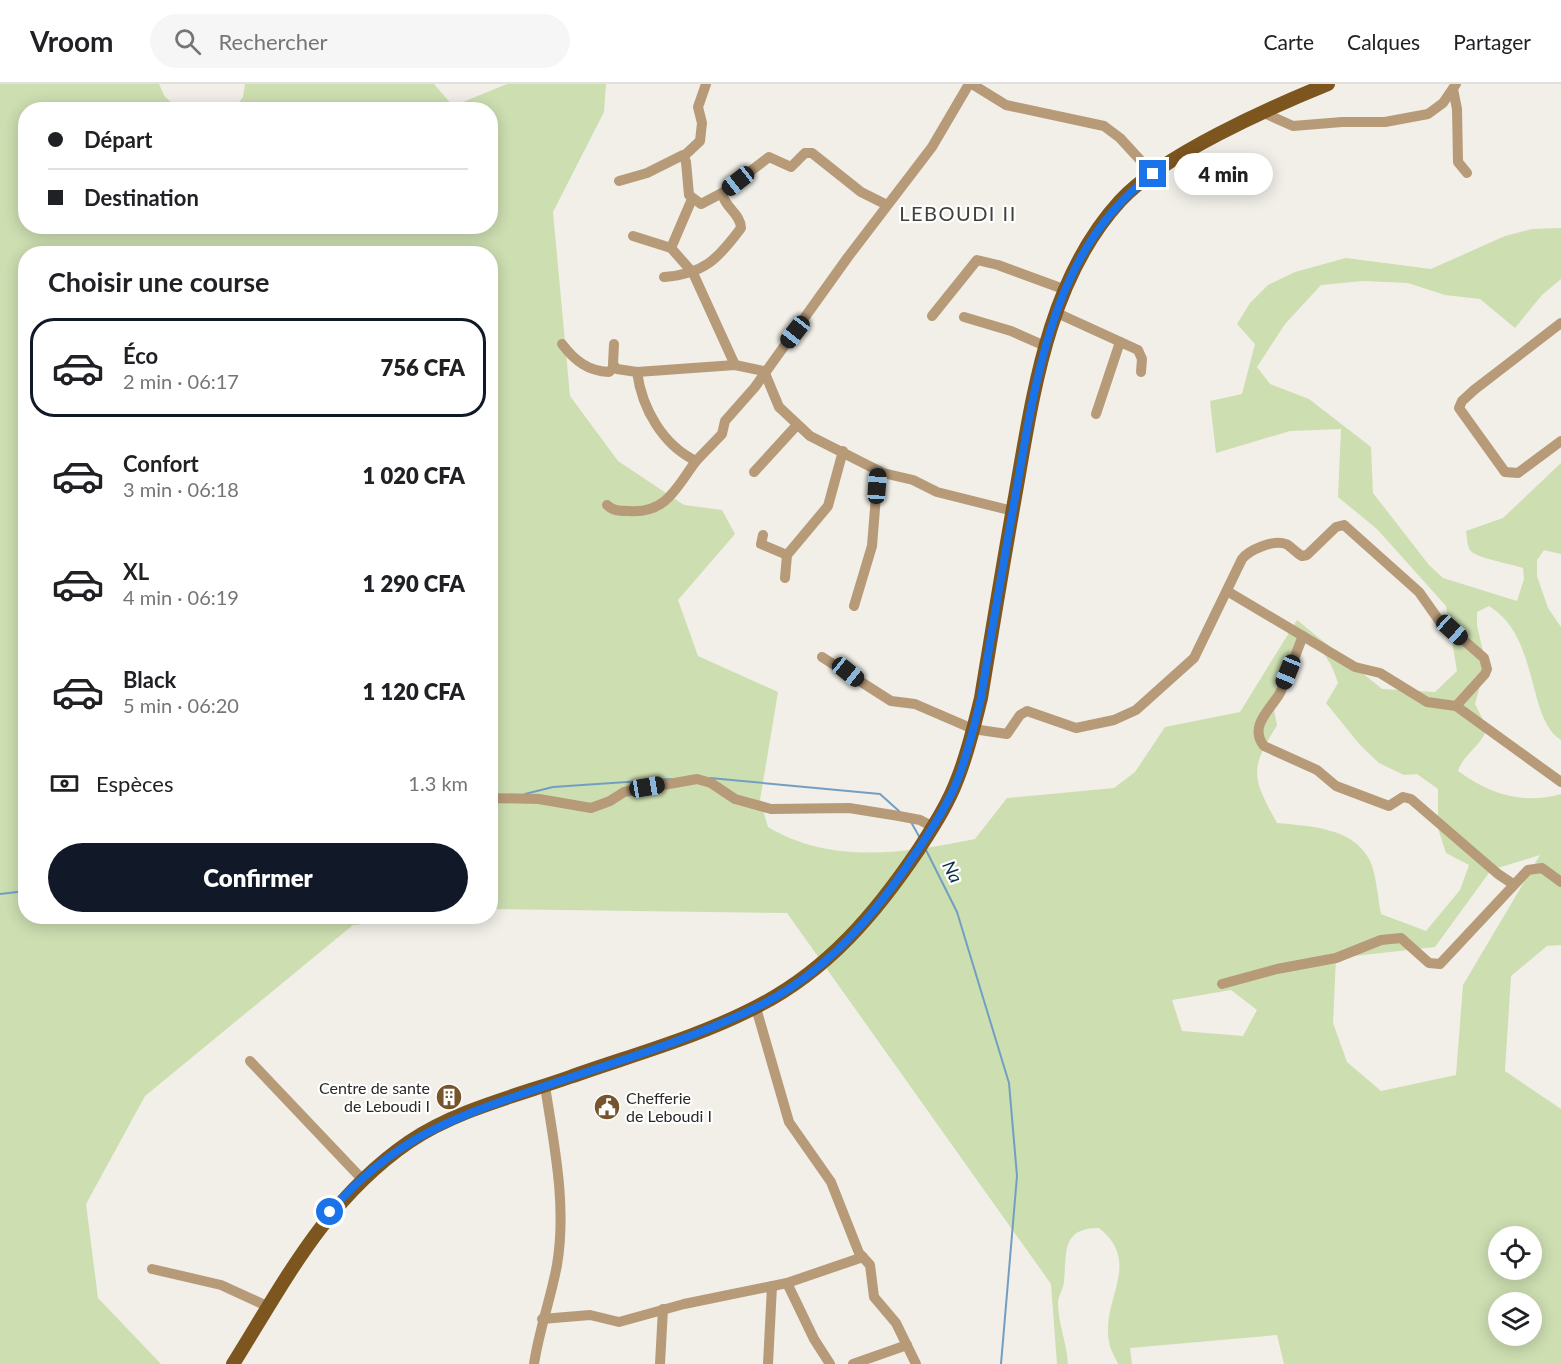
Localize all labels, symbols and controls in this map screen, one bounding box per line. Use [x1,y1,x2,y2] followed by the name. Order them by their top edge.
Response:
[150,14,570,68] search box
[30,24,114,58] text: Vroom
[171,25,204,58] icon: search
[219,28,328,55] text: Rechercher
[1263,29,1314,54] text: Carte
[1347,29,1420,54] text: Calques
[1453,29,1531,54] text: Partager
[84,126,152,153] text: Départ
[1174,153,1273,195] callout: 4 min
[1139,160,1166,187] route end
[1199,162,1248,186] text: 4 min
[718,163,758,199] car
[84,184,199,211] text: Destination
[899,201,1017,225] district label: LEBOUDI II
[48,265,270,298] text: Choisir une course
[777,312,813,352] car
[51,341,105,395] icon: car
[123,342,158,369] text: Éco
[380,354,465,381] text: 756 CFA
[123,369,239,393] text: 2 min · 06:17
[51,449,105,503] icon: car
[123,450,199,477] text: Confort
[363,462,465,489] text: 1 020 CFA
[867,467,887,505] car
[123,477,239,501] text: 3 min · 06:18
[51,557,105,611] icon: car
[123,558,149,585] text: XL
[363,570,465,597] text: 1 290 CFA
[123,585,239,609] text: 4 min · 06:19
[1433,611,1471,649] car
[1273,652,1303,692] car
[828,654,868,690] car
[51,665,105,719] icon: car
[123,666,176,693] text: Black
[363,678,465,705] text: 1 120 CFA
[123,693,239,717] text: 5 min · 06:20
[48,767,81,800] icon: cash
[96,770,173,797] text: Espèces
[408,771,468,795] text: 1.3 km
[628,775,666,799] car
[48,843,468,912] button: Confirmer
[938,857,968,886] water label: Na
[319,1078,430,1115] place label: Centre de sante de Leboudi I
[434,1082,464,1112] building icon: Centre de sante de Leboudi I
[626,1088,712,1125] place label: Chefferie de Leboudi I
[592,1092,622,1122] public building icon: Chefferie de Leboudi I
[316,1198,343,1225] route start
[1488,1226,1542,1346] map controls
[1488,1226,1542,1280] button: locate
[1488,1292,1542,1346] button: layers

